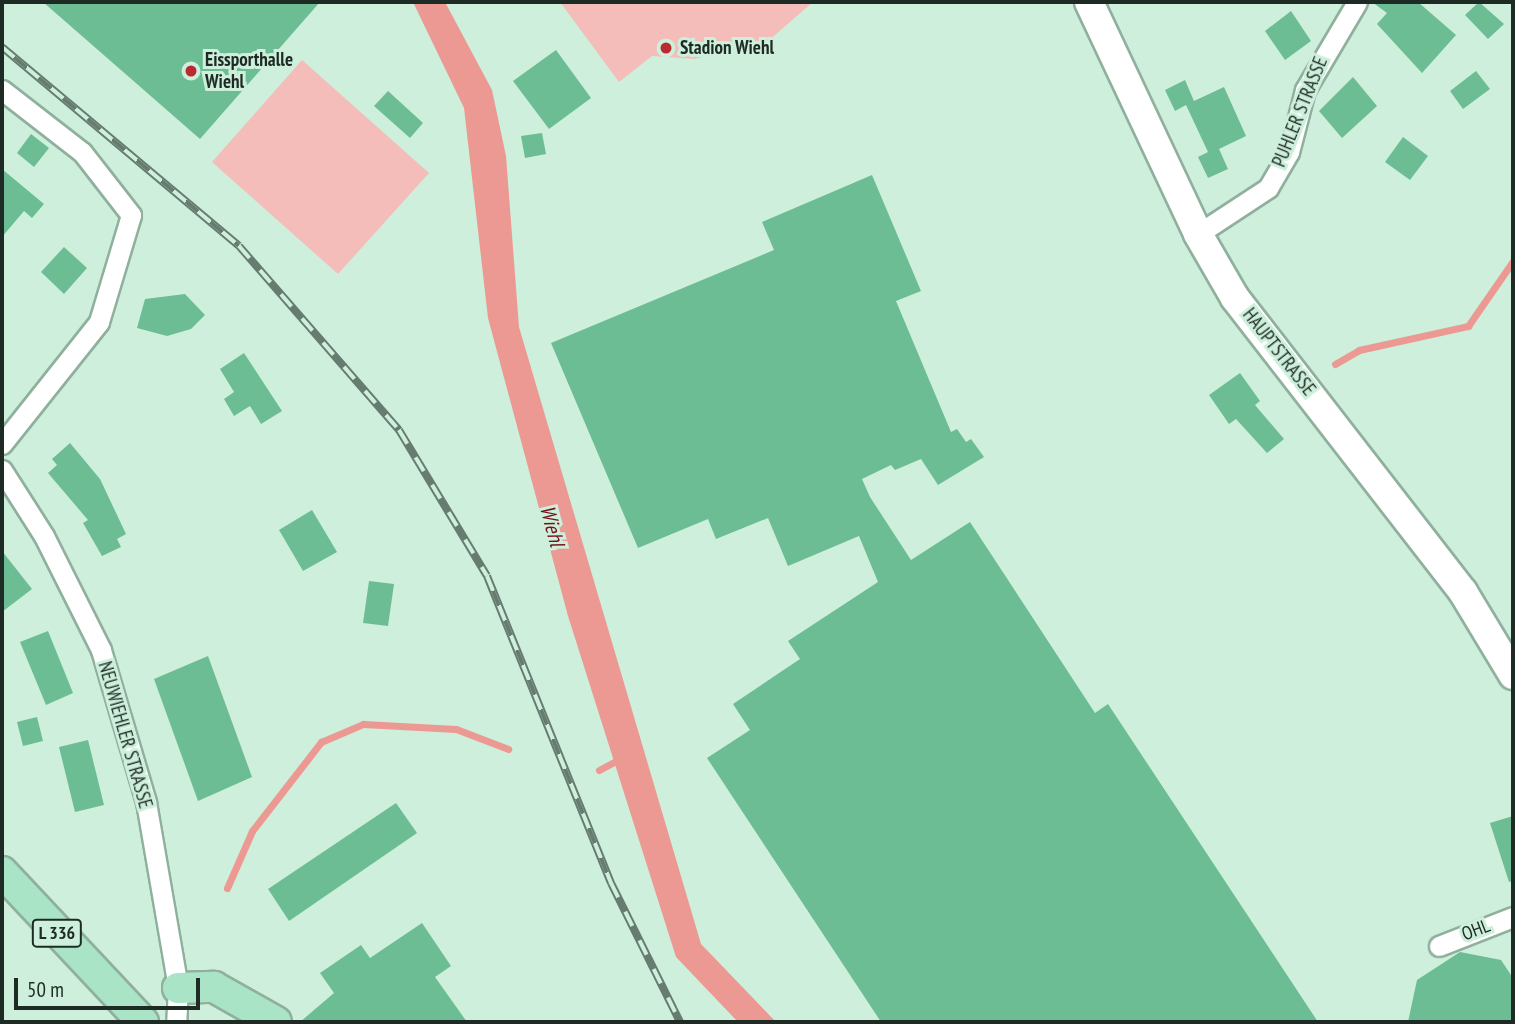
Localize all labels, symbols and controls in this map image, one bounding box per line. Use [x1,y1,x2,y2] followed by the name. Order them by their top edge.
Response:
[680,37,775,59] place label: Stadion Wiehl
[658,40,674,56] marker: Stadion Wiehl
[205,49,293,93] place label: Eissporthalle Wiehl
[1268,54,1332,170] street label: PUHLER STRASSE
[183,63,199,79] marker: Eissporthalle Wiehl
[1238,304,1320,400] street label: HAUPTSTRASSE
[534,503,570,549] water label: Wiehl
[93,659,157,811] street label: NEUWIEHLER STRASSE
[1459,914,1493,946] street label: OHL
[31,918,83,948] road number: L 336
[18,964,203,1008] scale bar
[27,976,64,1003] text: 50 m

